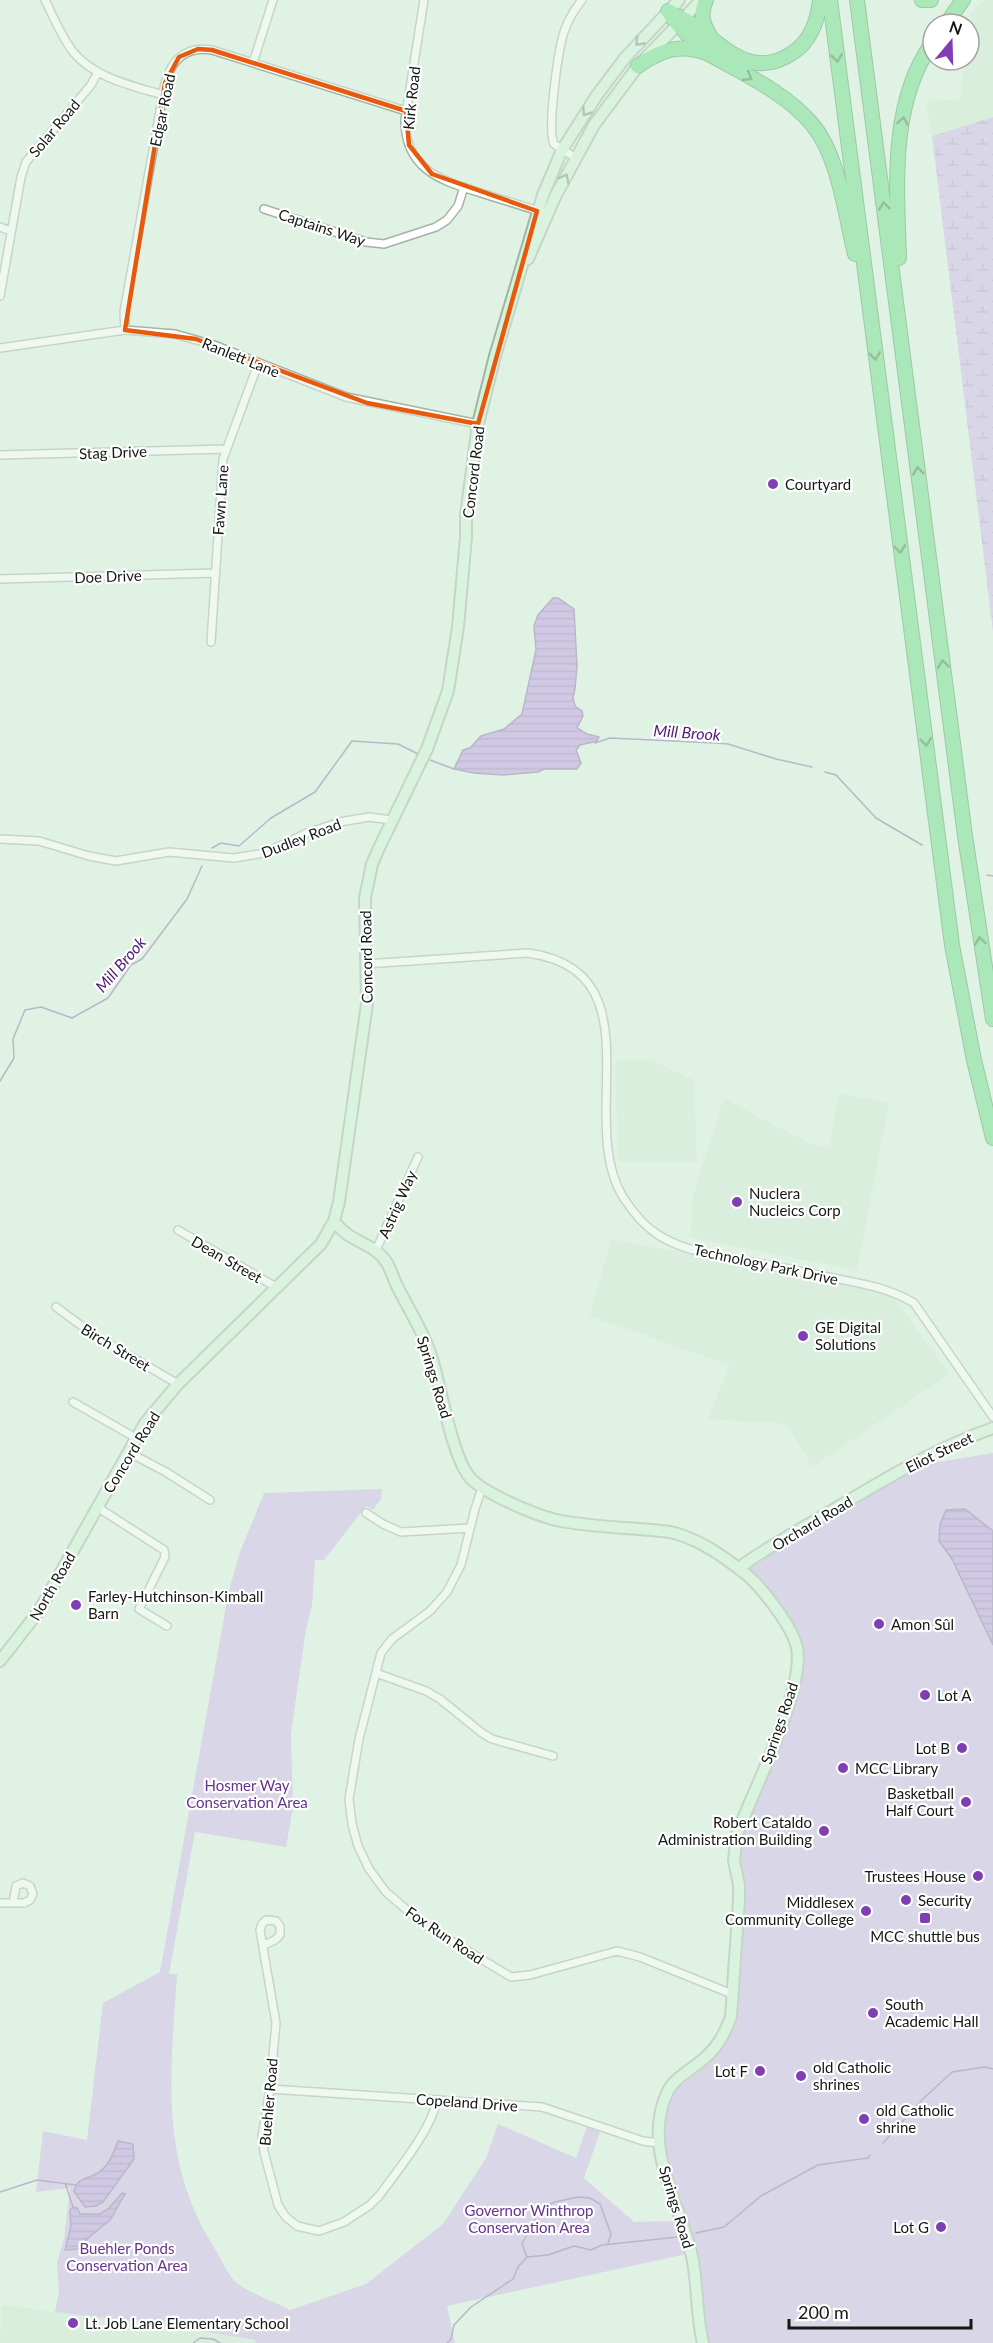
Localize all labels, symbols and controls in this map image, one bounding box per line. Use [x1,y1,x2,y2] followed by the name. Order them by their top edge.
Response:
[921,12,981,72] north arrow
[947,16,965,38] text: N
[635,35,646,46] one-way arrow
[831,53,843,63] one-way arrow
[399,65,423,131] street label: Kirk Road
[742,69,752,81] one-way arrow
[145,72,179,148] street label: Edgar Road
[25,95,83,161] street label: Solar Road
[582,106,594,116] one-way arrow
[896,117,908,126] one-way arrow
[558,174,569,185] one-way arrow
[878,201,891,211] one-way arrow
[276,204,368,250] street label: Captains Way
[200,333,282,381] street label: Ranlett Lane
[869,351,881,360] one-way arrow
[458,425,488,519] street label: Concord Road
[79,442,147,462] street label: Stag Drive
[209,464,231,536] street label: Fawn Lane
[912,466,925,476] one-way arrow
[785,475,851,493] place label: Courtyard
[766,477,780,491] marker: Courtyard
[894,544,906,554] one-way arrow
[74,566,142,586] street label: Doe Drive
[937,660,950,669] one-way arrow
[653,720,722,744] water label: Mill Brook
[919,738,931,747] one-way arrow
[259,815,343,861] street label: Dudley Road
[356,910,376,1004] street label: Concord Road
[91,932,149,996] water label: Mill Brook
[974,936,986,946] one-way arrow
[374,1167,420,1241] street label: Astrig Way
[749,1184,841,1219] place label: Nuclera Nucleics Corp
[730,1195,744,1209] marker: Nuclera Nucleics Corp
[189,1232,266,1287] street label: Dean Street
[692,1240,840,1288] street label: Technology Park Drive
[815,1318,881,1353] place label: GE Digital Solutions
[78,1319,154,1375] street label: Birch Street
[796,1329,810,1343] marker: GE Digital Solutions
[414,1334,456,1420] street label: Springs Road
[99,1408,163,1496] street label: Concord Road
[902,1428,976,1476] street label: Eliot Street
[768,1492,856,1554] street label: Orchard Road
[25,1549,79,1623] street label: North Road
[88,1587,263,1622] place label: Farley-Hutchinson-Kimball Barn
[69,1598,83,1612] marker: Farley-Hutchinson-Kimball Barn
[891,1615,954,1633] place label: Amon Sûl
[872,1617,886,1631] marker: Amon Sûl
[757,1680,801,1766] street label: Springs Road
[937,1686,972,1704] place label: Lot A
[918,1688,932,1702] marker: Lot A
[916,1739,950,1757] place label: Lot B
[955,1741,969,1755] marker: Lot B
[855,1759,939,1777] place label: MCC Library
[836,1761,850,1775] marker: MCC Library
[186,1776,308,1811] park label: Hosmer Way Conservation Area
[885,1784,955,1819] place label: Basketball Half Court
[959,1795,973,1809] marker: Basketball Half Court
[658,1813,812,1848] place label: Robert Cataldo Administration Building
[817,1824,831,1838] marker: Robert Cataldo Administration Building
[864,1867,966,1885] place label: Trustees House
[971,1869,985,1883] marker: Trustees House
[918,1891,972,1909] place label: Security
[725,1893,855,1928] place label: Middlesex Community College
[899,1893,913,1907] marker: Security
[403,1902,487,1968] street label: Fox Run Road
[859,1904,873,1918] marker: Middlesex Community College
[918,1911,932,1925] marker: MCC shuttle bus
[870,1927,980,1945] place label: MCC shuttle bus
[885,1995,979,2030] place label: South Academic Hall
[866,2006,880,2020] marker: South Academic Hall
[255,2057,281,2147] street label: Buehler Road
[813,2058,891,2093] place label: old Catholic shrines
[715,2062,748,2080] place label: Lot F
[753,2064,767,2078] marker: Lot F
[794,2069,808,2083] marker: old Catholic shrines
[415,2089,519,2115] street label: Copeland Drive
[876,2101,954,2136] place label: old Catholic shrine
[857,2112,871,2126] marker: old Catholic shrine
[656,2164,698,2250] street label: Springs Road
[465,2201,593,2236] park label: Governor Winthrop Conservation Area
[893,2218,929,2236] place label: Lot G
[934,2220,948,2234] marker: Lot G
[66,2239,188,2274] park label: Buehler Ponds Conservation Area
[789,2292,970,2330] scale bar
[798,2301,849,2323] text: 200 m
[85,2314,289,2332] place label: Lt. Job Lane Elementary School
[66,2316,80,2330] marker: Lt. Job Lane Elementary School

